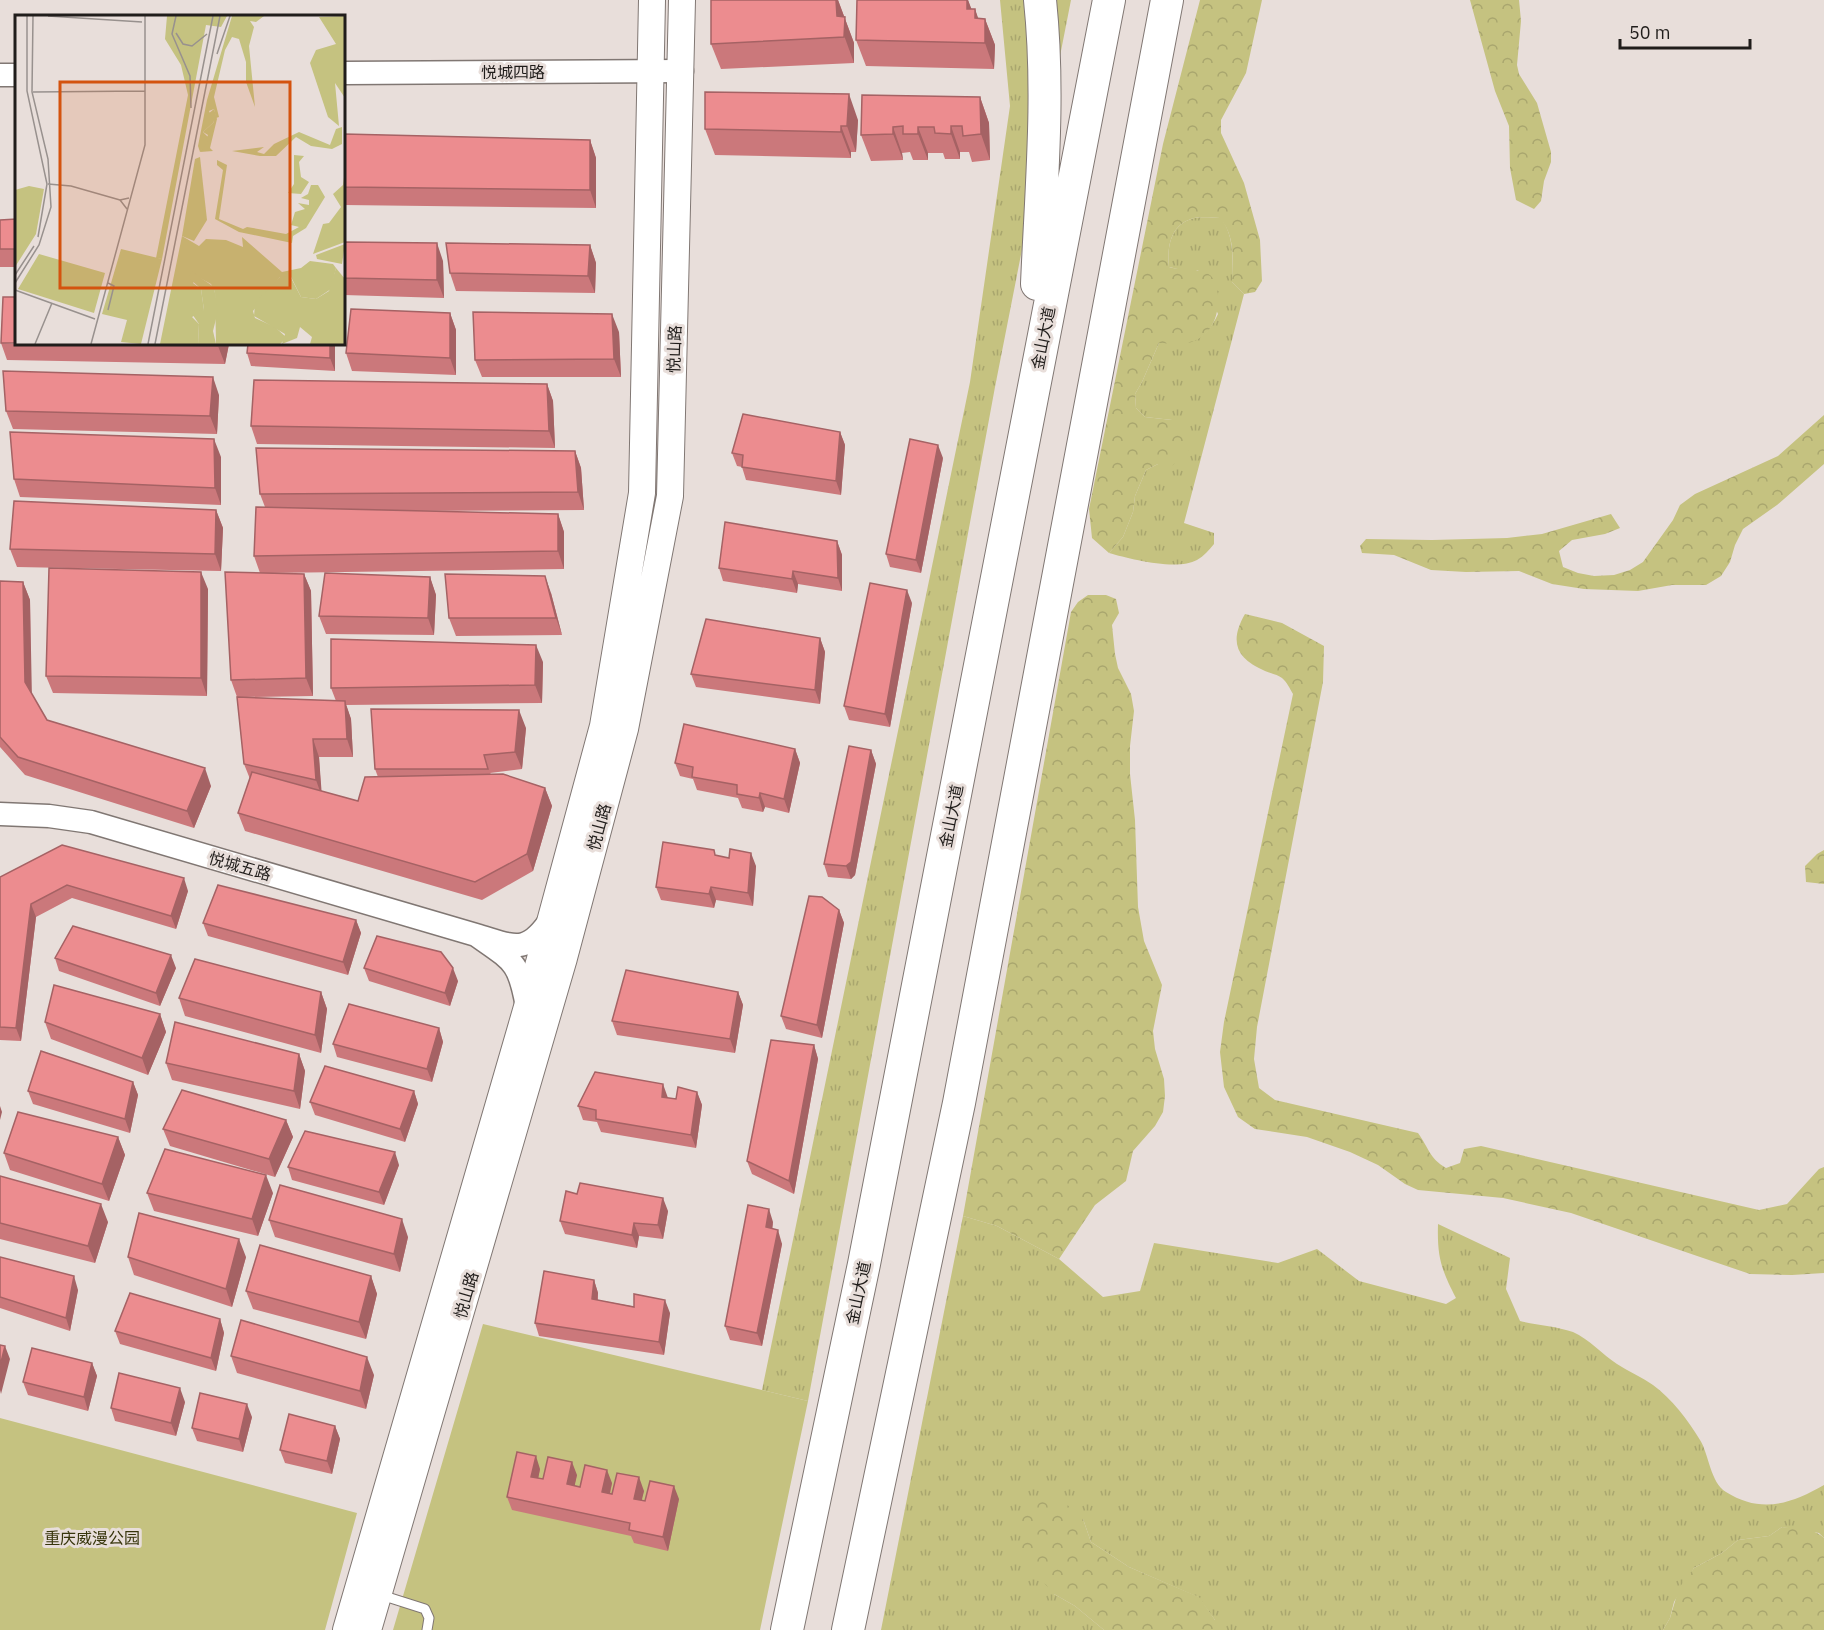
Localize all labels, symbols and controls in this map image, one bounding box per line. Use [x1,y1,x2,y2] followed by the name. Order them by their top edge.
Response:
[1620,12,1750,50] scale bar
[15,15,345,345] inset map
[1629,21,1671,44] text: 50 m
[481,62,545,82] street label: 悦城四路
[1027,305,1059,371] street label: 金山大道
[663,325,685,373] street label: 悦山路
[935,783,967,849] street label: 金山大道
[583,801,615,853] street label: 悦山路
[206,848,274,884] street label: 悦城五路
[842,1260,874,1326] street label: 金山大道
[450,1269,482,1321] street label: 悦山路
[44,1528,140,1548] park label: 重庆威漫公园

